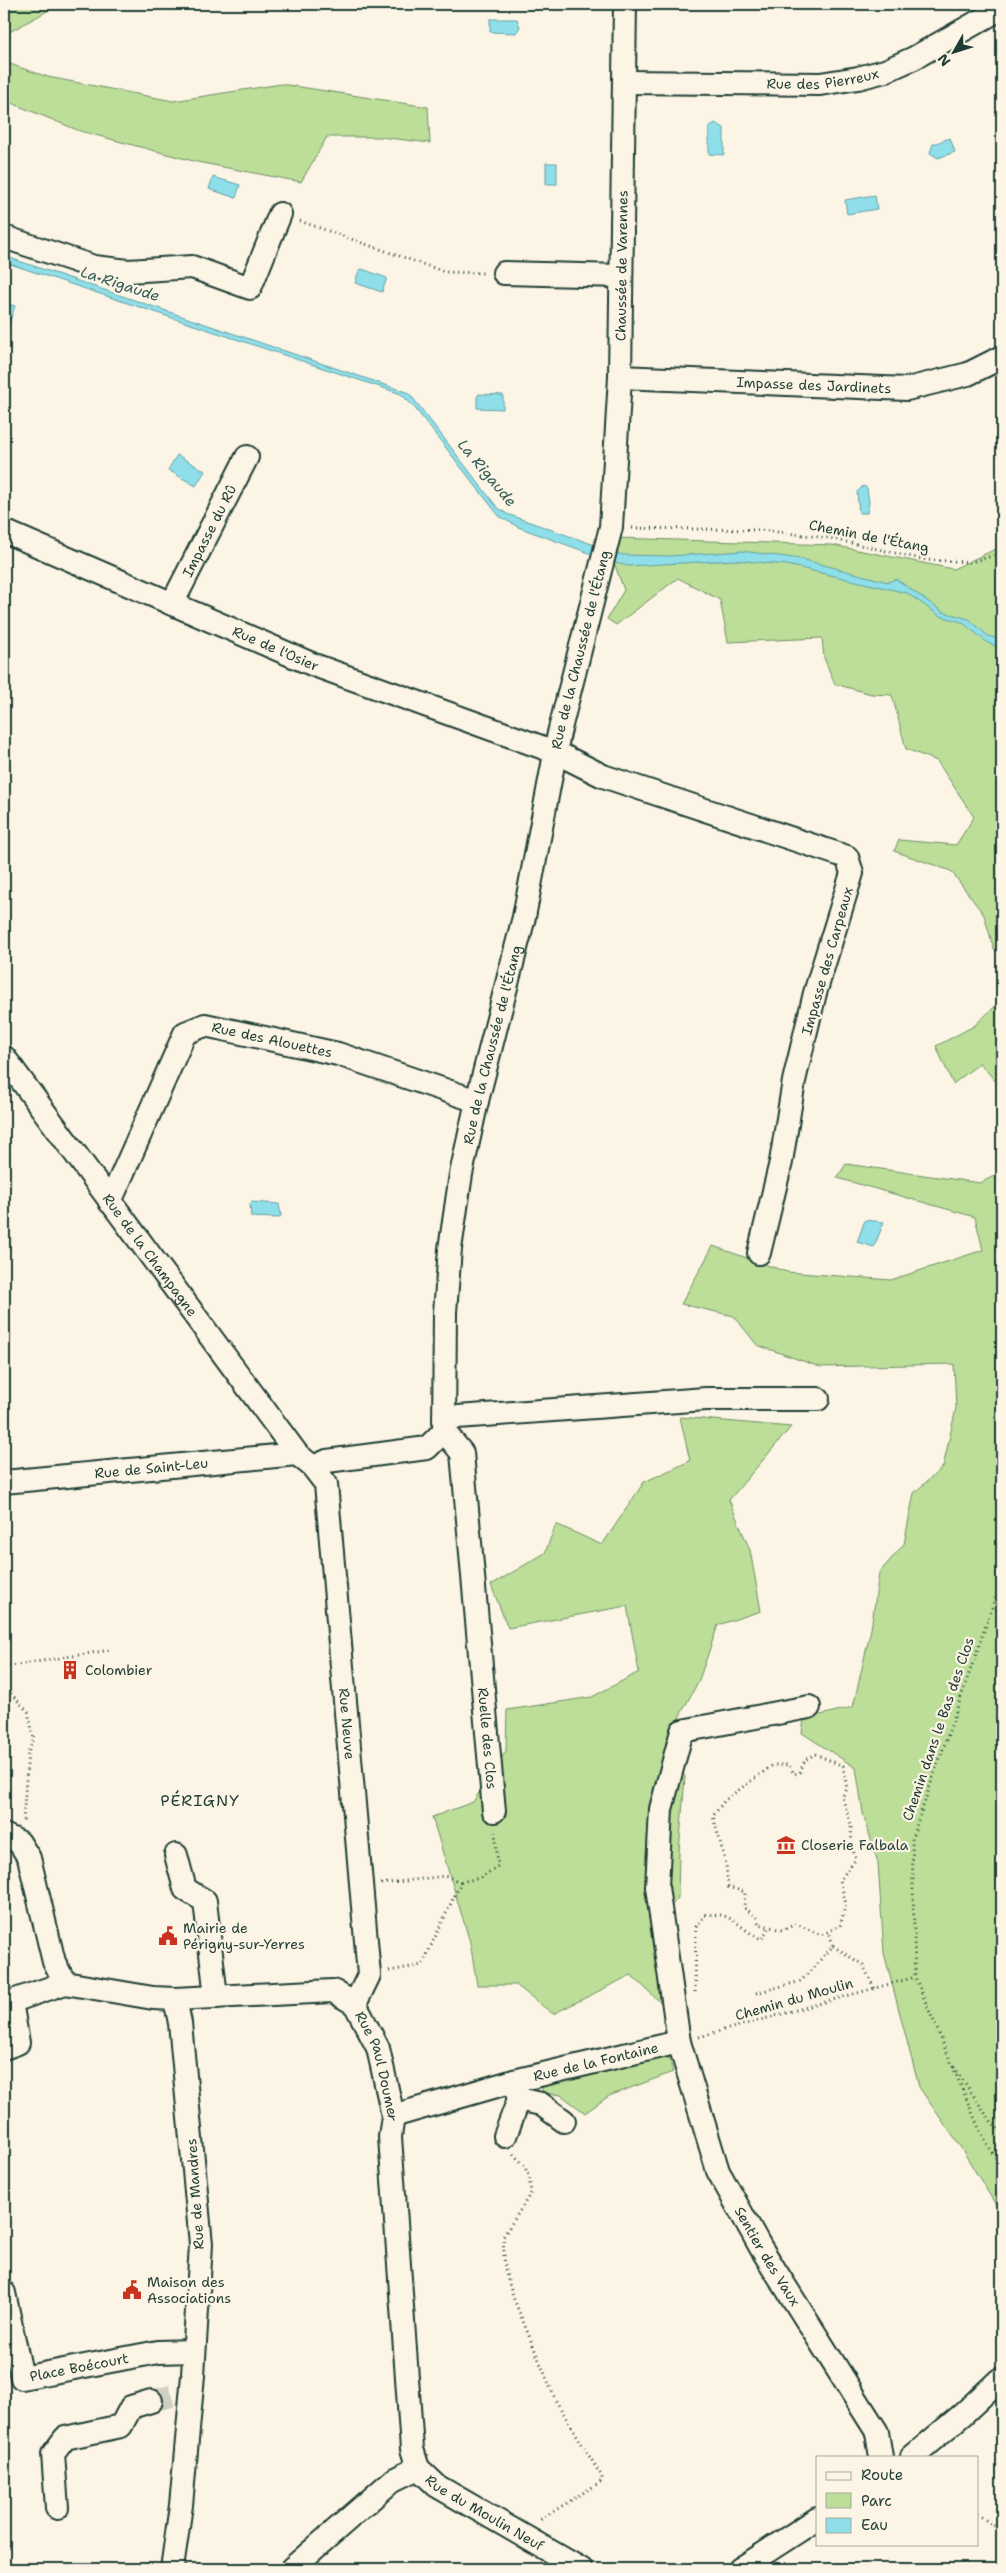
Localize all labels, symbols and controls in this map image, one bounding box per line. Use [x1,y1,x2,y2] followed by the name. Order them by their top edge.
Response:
[928,28,978,78] north arrow
[933,50,954,70] text: N
[766,64,881,93] street label: Rue des Pierreux
[611,190,632,341] street label: Chaussée de Varennes
[78,262,162,306] water label: La Rigaude
[736,373,892,397] street label: Impasse des Jardinets
[453,435,521,511] water label: La Rigaude
[178,482,240,580] street label: Impasse du Rû
[807,516,931,556] street label: Chemin de l'Étang
[547,548,614,751] street label: Rue de la Chaussée de l'Étang
[230,622,322,675] street label: Rue de l'Osier
[797,885,857,1037] street label: Impasse des Carpeaux
[459,943,525,1146] street label: Rue de la Chaussée de l'Étang
[210,1018,334,1062] street label: Rue des Alouettes
[99,1190,201,1320] street label: Rue de la Champagne
[94,1454,209,1482] street label: Rue de Saint-Leu
[898,1635,978,1823] street label: Chemin dans le Bas des Clos
[59,1659,81,1681] building icon: Colombier
[85,1661,153,1679] place label: Colombier
[335,1687,359,1760] street label: Rue Neuve
[474,1687,501,1790] street label: Ruelle des Clos
[160,1790,240,1811] district label: PÉRIGNY
[775,1834,797,1856] museum icon: Closerie Falbala
[801,1836,909,1854] place label: Closerie Falbala
[183,1919,305,1953] place label: Mairie de Périgny-sur-Yerres
[157,1925,179,1947] public building icon: Mairie de Périgny-sur-Yerres
[733,1973,855,2024] street label: Chemin du Moulin
[351,2008,402,2123] street label: Rue Paul Doumer
[531,2038,660,2085] street label: Rue de la Fontaine
[182,2138,208,2250] street label: Rue de Mandres
[731,2203,804,2309] street label: Sentier des Vaux
[147,2273,231,2307] place label: Maison des Associations
[121,2279,143,2301] public building icon: Maison des Associations
[28,2349,130,2385] street label: Place Boécourt
[816,2456,978,2546] legend
[861,2465,903,2485] text: Route
[422,2471,548,2555] street label: Rue du Moulin Neuf
[861,2491,892,2511] text: Parc
[861,2515,888,2535] text: Eau

